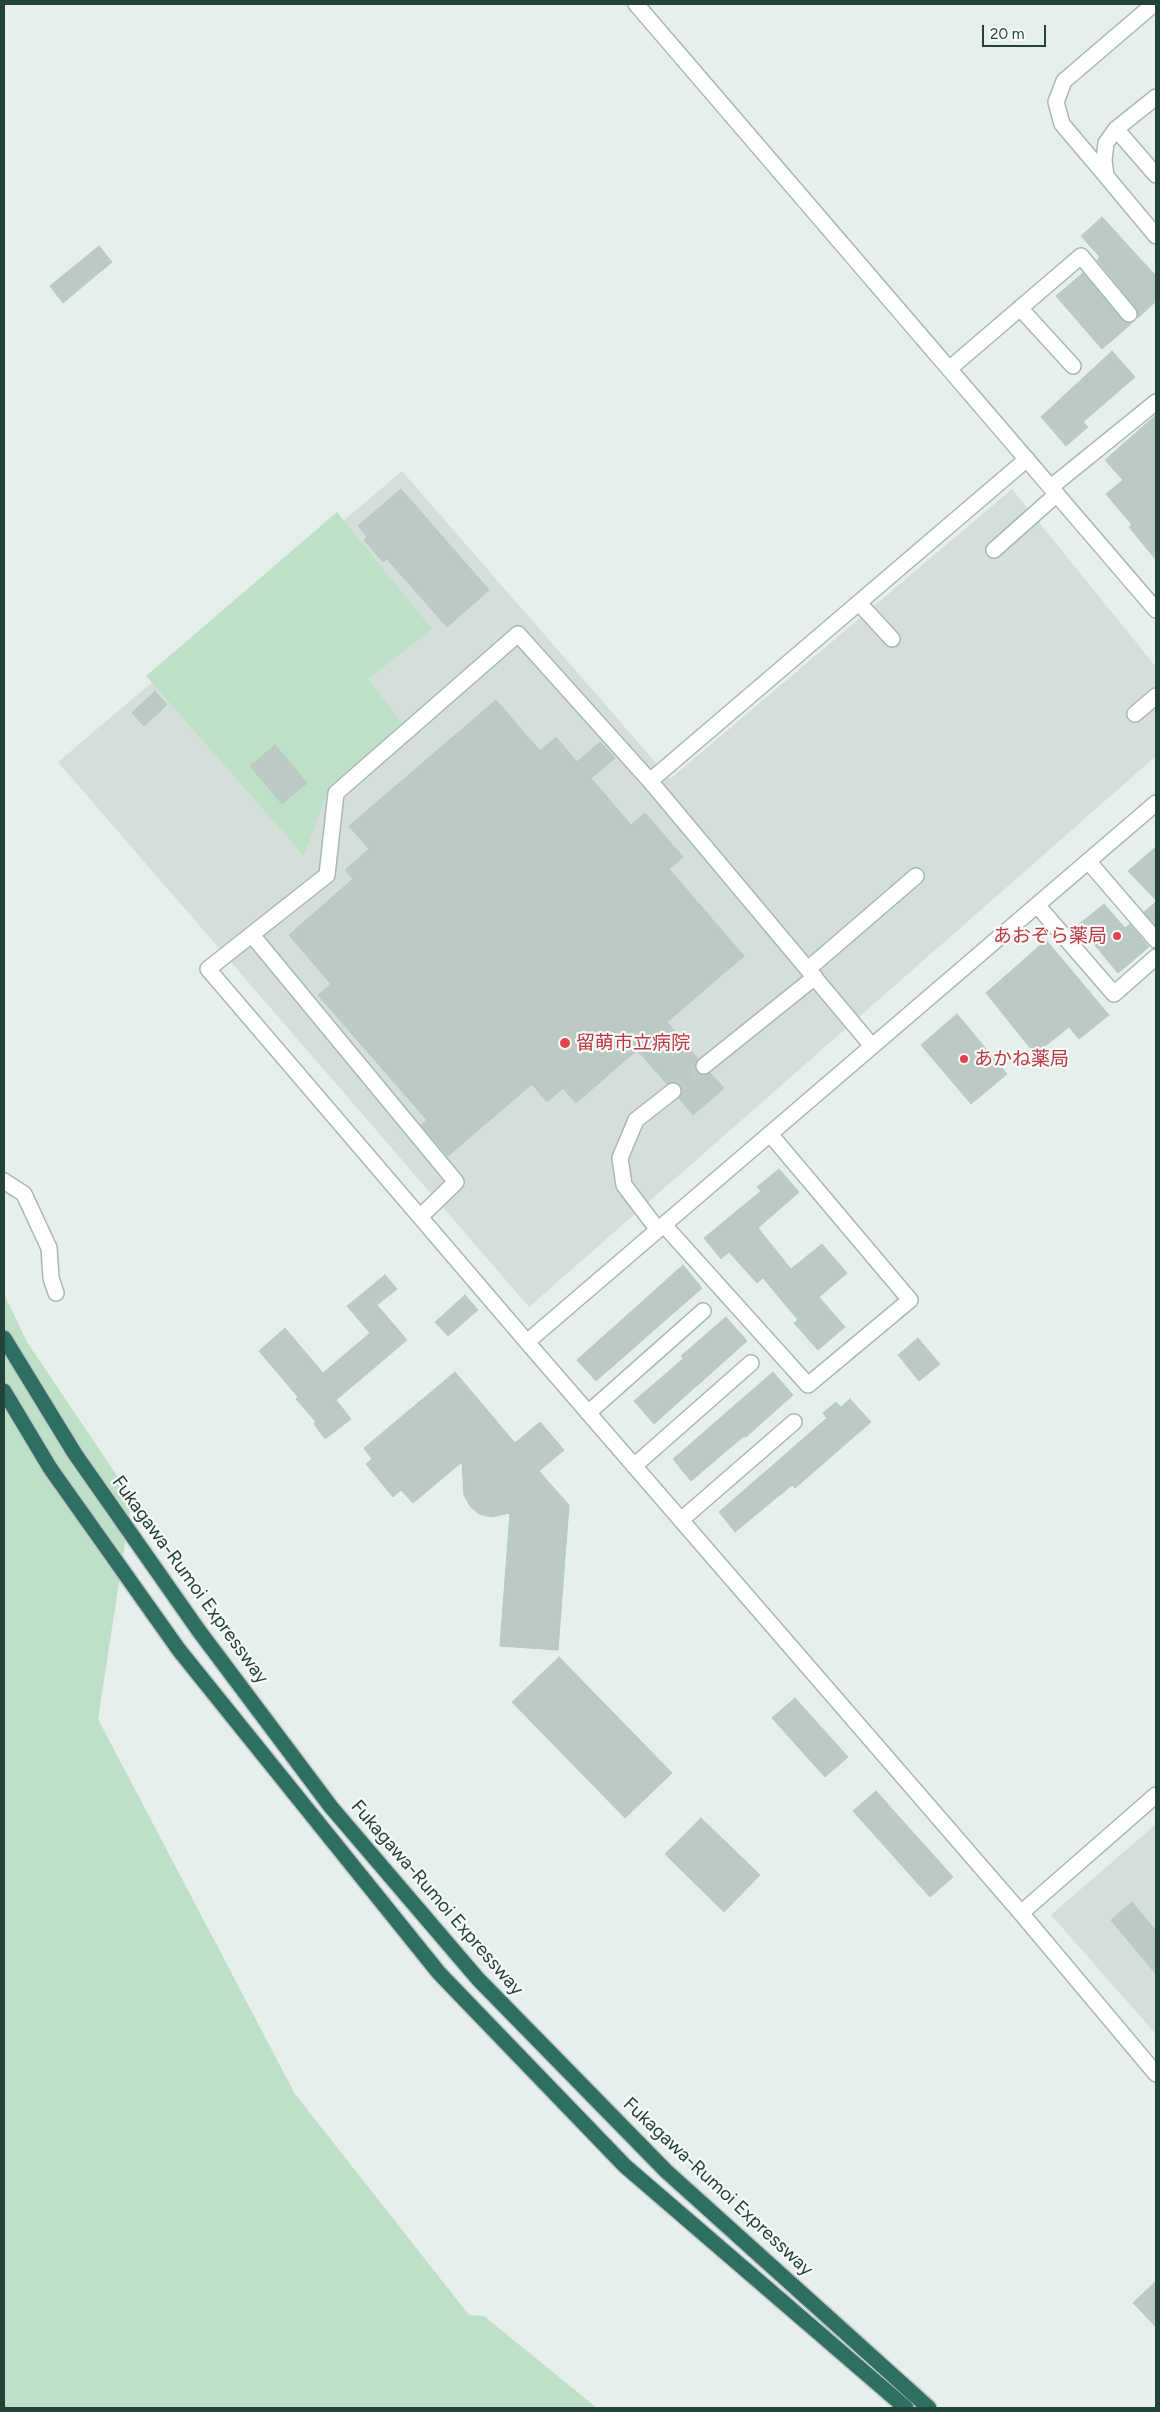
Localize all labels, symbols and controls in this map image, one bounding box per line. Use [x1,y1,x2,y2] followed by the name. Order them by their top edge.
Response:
[985,15,1049,47] scale bar
[990,25,1024,43] text: 20 m
[993,925,1107,947] place label: あおぞら薬局
[1111,930,1123,942] marker: あおぞら薬局
[576,1032,690,1054] place label: 留萌市立病院
[558,1036,572,1050] marker: 留萌市立病院
[974,1048,1069,1070] place label: あかね薬局
[958,1053,970,1065] marker: あかね薬局
[107,1472,273,1688] street label: Fukagawa-Rumoi Expressway
[346,1796,528,2000] street label: Fukagawa-Rumoi Expressway
[618,2093,818,2281] street label: Fukagawa-Rumoi Expressway

